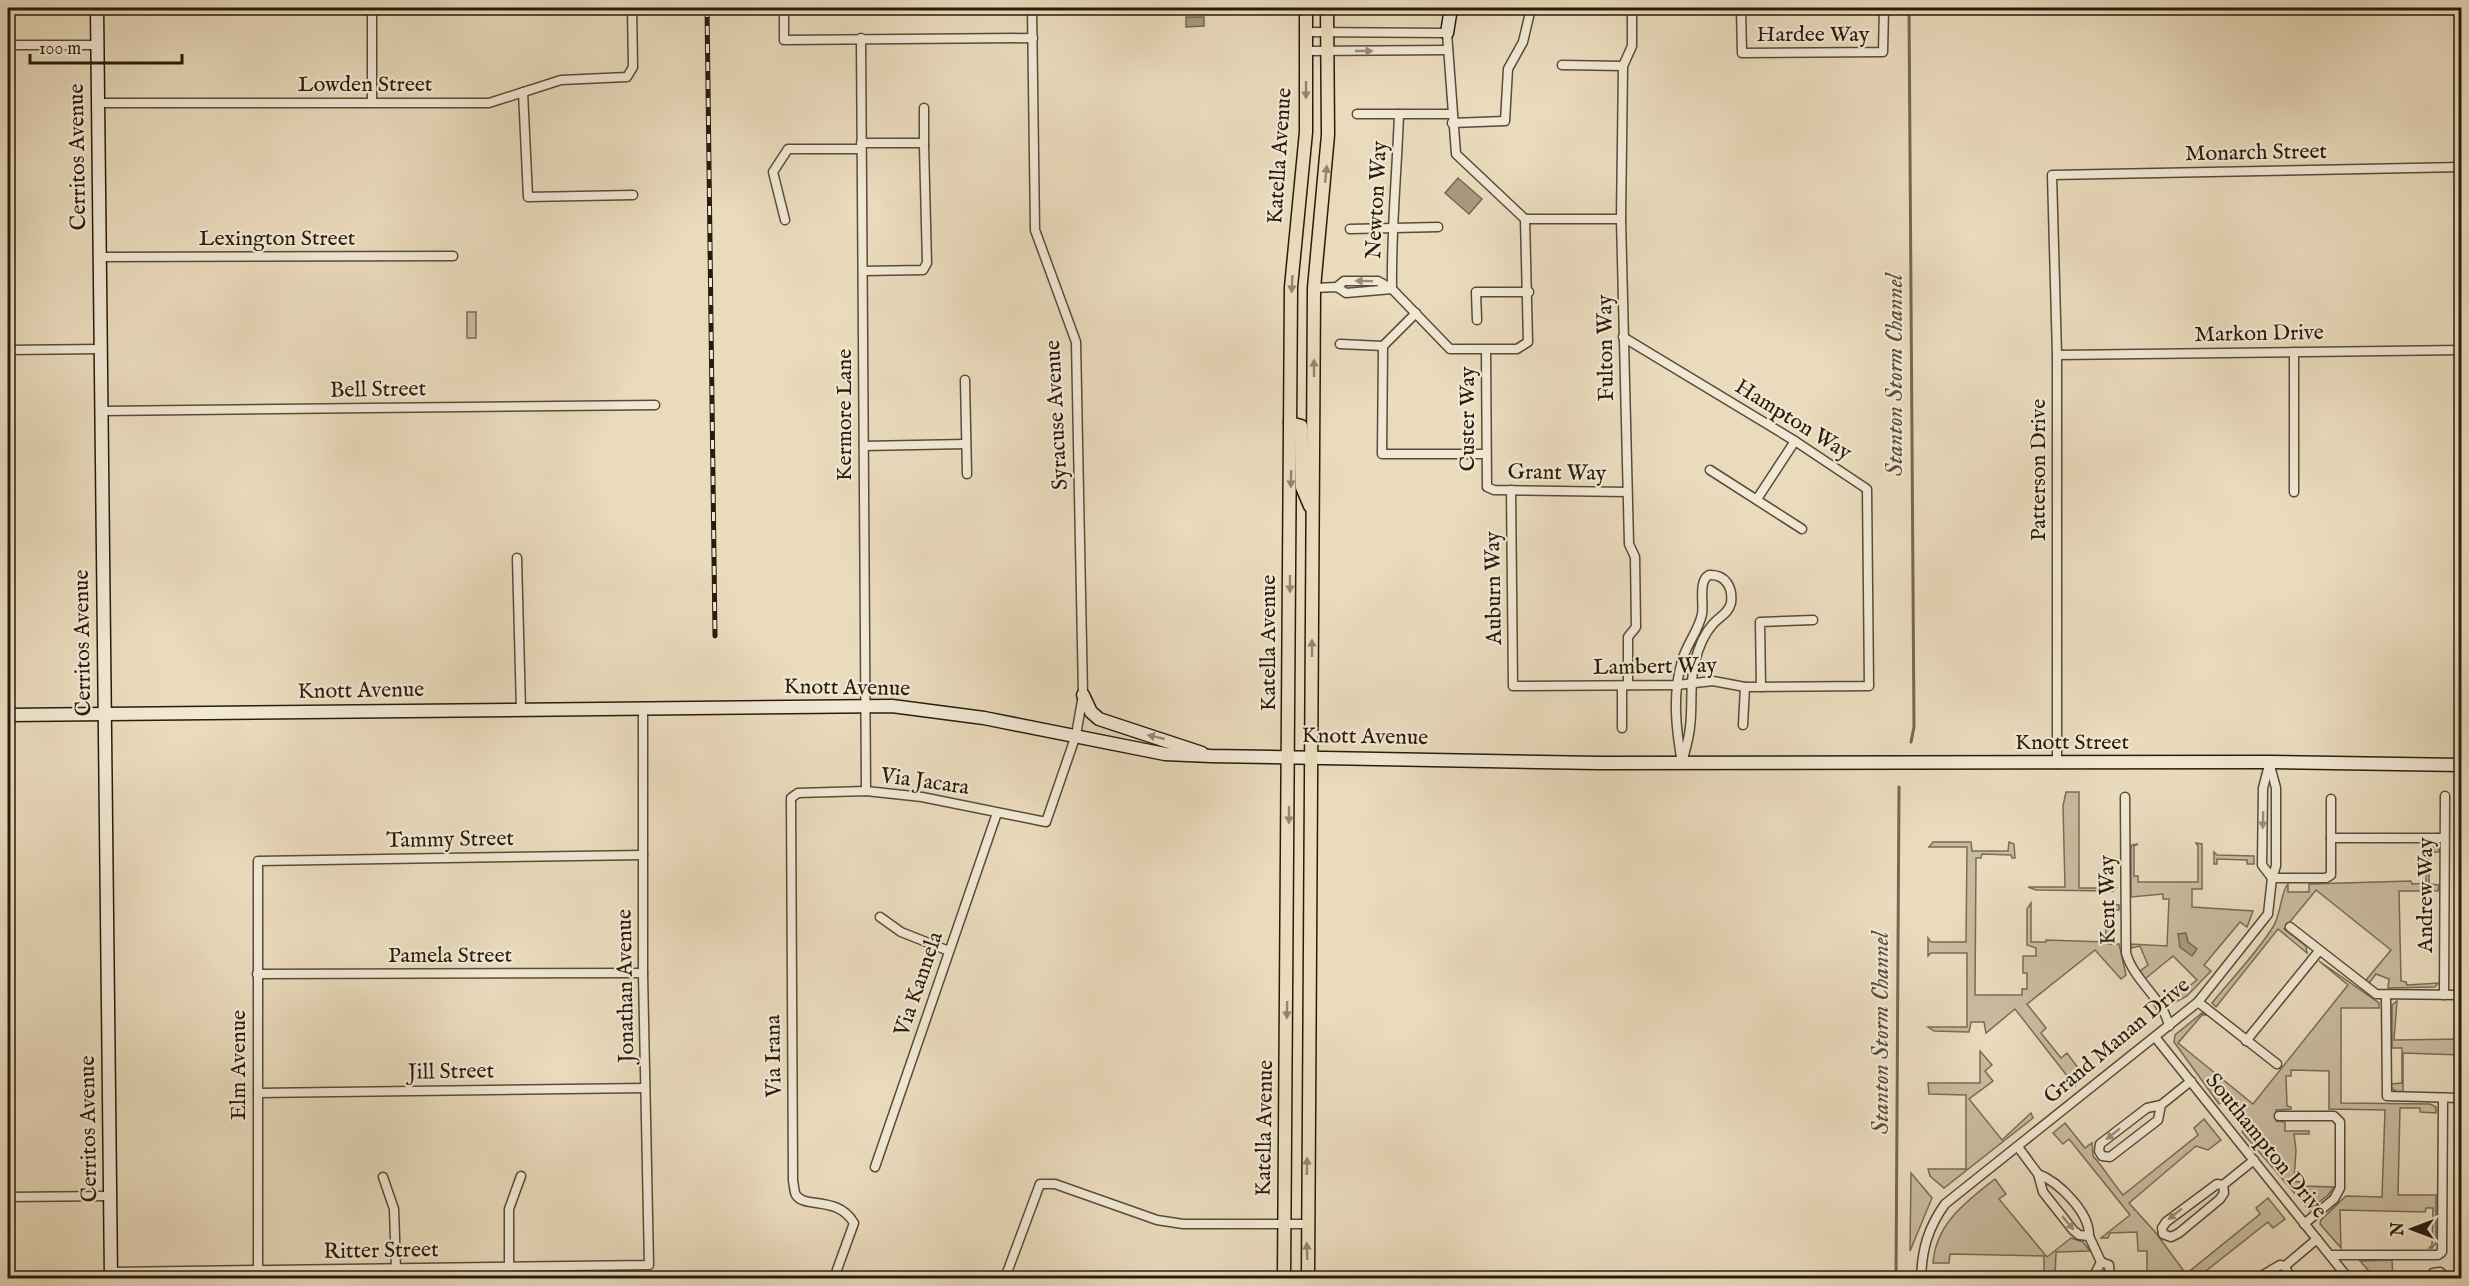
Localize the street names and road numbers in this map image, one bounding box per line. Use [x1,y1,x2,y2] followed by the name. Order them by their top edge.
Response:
[1757,21,1870,49] street label: Hardee Way
[298,71,433,99] street label: Lowden Street
[63,83,93,231] street label: Cerritos Avenue
[1261,87,1299,225] street label: Katella Avenue
[2185,138,2328,168] street label: Monarch Street
[1360,140,1394,260] street label: Newton Way
[199,225,356,253] street label: Lexington Street
[1591,294,1621,402] street label: Fulton Way
[2194,319,2324,349] street label: Markon Drive
[1039,339,1075,491] street label: Syracuse Avenue
[831,349,859,481] street label: Kermore Lane
[1454,366,1482,472] street label: Custer Way
[1729,373,1857,467] street label: Hampton Way
[330,375,427,405] street label: Bell Street
[2025,399,2053,541] street label: Patterson Drive
[1507,458,1607,488] street label: Grant Way
[1479,531,1509,646] street label: Auburn Way
[68,569,98,717] street label: Cerritos Avenue
[1255,575,1283,711] street label: Katella Avenue
[1593,652,1717,682] street label: Lambert Way
[783,673,911,703] street label: Knott Avenue
[297,676,425,706] street label: Knott Avenue
[1301,722,1429,752] street label: Knott Avenue
[2015,729,2129,757] street label: Knott Street
[878,762,972,802] street label: Via Jacara
[386,825,515,855] street label: Tammy Street
[2412,837,2440,954] street label: Andrew Way
[2093,855,2123,945] street label: Kent Way
[611,909,641,1066] street label: Jonathan Avenue
[888,927,950,1041] street label: Via Kannela
[388,942,512,970] street label: Pamela Street
[2038,972,2196,1110] street label: Grand Manan Drive
[225,1010,253,1120] street label: Elm Avenue
[759,1014,789,1099] street label: Via Irana
[74,1055,104,1203] street label: Cerritos Avenue
[405,1057,495,1087] street label: Jill Street
[1250,1059,1280,1197] street label: Katella Avenue
[2199,1068,2333,1224] street label: Southampton Drive
[323,1236,439,1266] street label: Ritter Street

